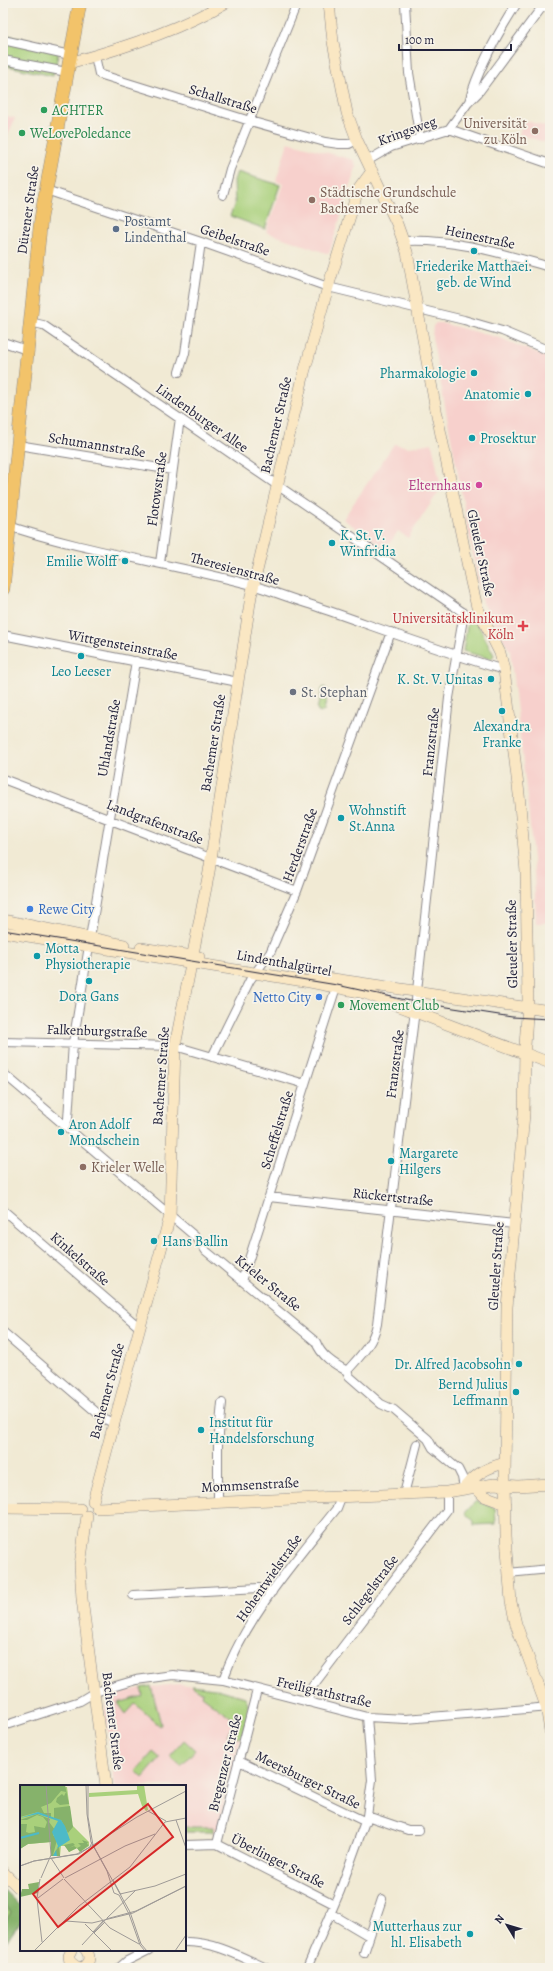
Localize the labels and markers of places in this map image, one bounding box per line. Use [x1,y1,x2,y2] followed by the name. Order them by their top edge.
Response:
[51,101,104,120] place label: ACHTER
[39,105,49,115] marker: ACHTER
[463,114,527,149] place label: Universität zu Köln
[29,124,131,143] place label: WeLovePoledance
[530,126,540,136] marker: Universität zu Köln
[17,128,27,138] marker: WeLovePoledance
[320,183,456,218] place label: Städtische Grundschule Bachemer Straße
[307,195,317,205] marker: Städtische Grundschule Bachemer Straße
[124,212,187,247] place label: Postamt Lindenthal
[111,224,121,234] marker: Postamt Lindenthal
[469,246,479,256] marker: Friederike Matthaei. geb. de Wind
[415,257,533,292] place label: Friederike Matthaei. geb. de Wind
[379,364,466,383] place label: Pharmakologie
[469,368,479,378] marker: Pharmakologie
[463,385,520,404] place label: Anatomie
[523,389,533,399] marker: Anatomie
[480,429,537,448] place label: Prosektur
[467,433,477,443] marker: Prosektur
[408,476,471,495] place label: Elternhaus
[474,480,484,490] marker: Elternhaus
[339,526,397,561] place label: K. St. V. Winfridia
[327,538,337,548] marker: K. St. V. Winfridia
[46,552,119,571] place label: Emilie Wolff
[120,556,130,566] marker: Emilie Wolff
[392,609,514,644] place label: Universitätsklinikum Köln
[517,620,529,632] marker: Universitätsklinikum Köln
[76,651,86,661] marker: Leo Leeser
[51,662,112,681] place label: Leo Leeser
[397,670,483,689] place label: K. St. V. Unitas
[486,674,496,684] marker: K. St. V. Unitas
[301,683,368,702] place label: St. Stephan
[288,687,298,697] marker: St. Stephan
[497,706,507,716] marker: Alexandra Franke
[472,717,531,752] place label: Alexandra Franke
[348,801,407,836] place label: Wohnstift St.Anna
[336,813,346,823] marker: Wohnstift St.Anna
[38,900,95,919] place label: Rewe City
[25,904,35,914] marker: Rewe City
[45,939,130,974] place label: Motta Physiotherapie
[32,951,42,961] marker: Motta Physiotherapie
[84,976,94,986] marker: Dora Gans
[59,987,119,1006] place label: Dora Gans
[253,988,312,1007] place label: Netto City
[314,992,324,1002] marker: Netto City
[349,996,439,1015] place label: Movement Club
[336,1000,346,1010] marker: Movement Club
[68,1115,140,1150] place label: Aron Adolf Mondschein
[56,1127,66,1137] marker: Aron Adolf Mondschein
[399,1144,458,1179] place label: Margarete Hilgers
[386,1156,396,1166] marker: Margarete Hilgers
[91,1158,165,1177] place label: Krieler Welle
[78,1162,88,1172] marker: Krieler Welle
[162,1232,229,1251] place label: Hans Ballin
[149,1236,159,1246] marker: Hans Ballin
[394,1355,511,1374] place label: Dr. Alfred Jacobsohn
[514,1359,524,1369] marker: Dr. Alfred Jacobsohn
[438,1375,508,1410] place label: Bernd Julius Leffmann
[511,1387,521,1397] marker: Bernd Julius Leffmann
[209,1413,314,1448] place label: Institut für Handelsforschung
[196,1425,206,1435] marker: Institut für Handelsforschung
[373,1917,463,1952] place label: Mutterhaus zur hl. Elisabeth
[465,1929,475,1939] marker: Mutterhaus zur hl. Elisabeth

